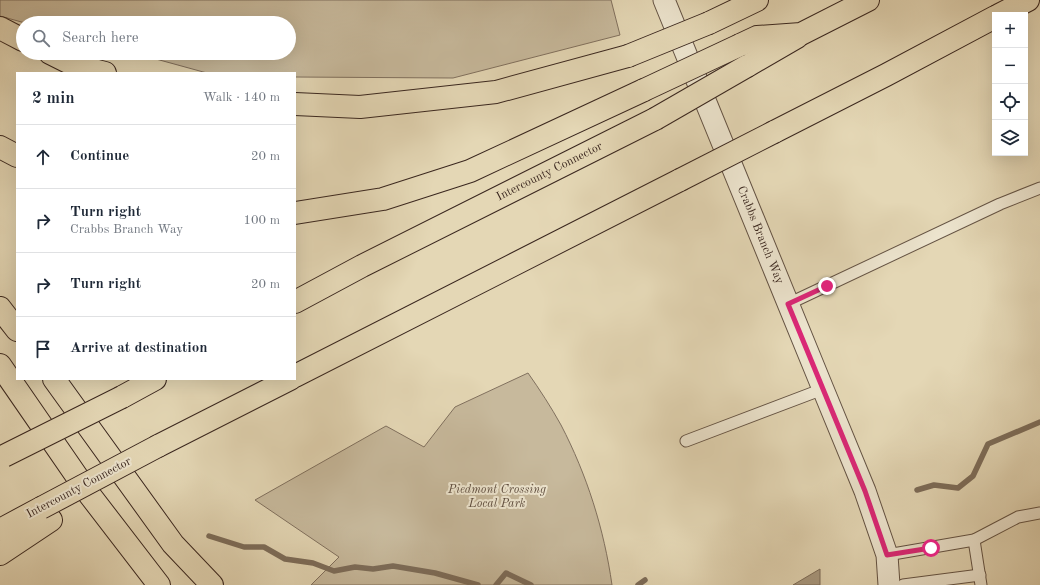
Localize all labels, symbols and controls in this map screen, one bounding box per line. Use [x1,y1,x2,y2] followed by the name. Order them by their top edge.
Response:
[992,12,1028,156] map controls
[992,12,1028,48] button: +
[16,16,296,60] search box
[30,27,52,49] icon: search
[62,31,139,46] text: Search here
[992,48,1028,84] button: −
[992,84,1028,120] button: locate
[32,90,75,107] text: 2 min
[203,91,280,104] text: Walk · 140 m
[992,120,1028,156] button: layers
[495,140,605,203] street label: Intercounty Connector
[32,146,54,168] icon: ahead
[70,149,129,164] text: Continue
[251,150,280,163] text: 20 m
[735,184,786,286] street label: Crabbs Branch Way
[70,205,141,220] text: Turn right
[32,210,54,232] icon: right
[243,214,280,227] text: 100 m
[70,223,183,236] text: Crabbs Branch Way
[32,274,54,296] icon: right
[70,277,141,292] text: Turn right
[818,277,836,295] route end
[251,278,280,291] text: 20 m
[32,338,54,360] icon: arrive
[70,341,208,356] text: Arrive at destination
[25,455,133,521] street label: Intercounty Connector
[447,484,546,510] park label: Piedmont Crossing Local Park
[922,539,940,557] route start

